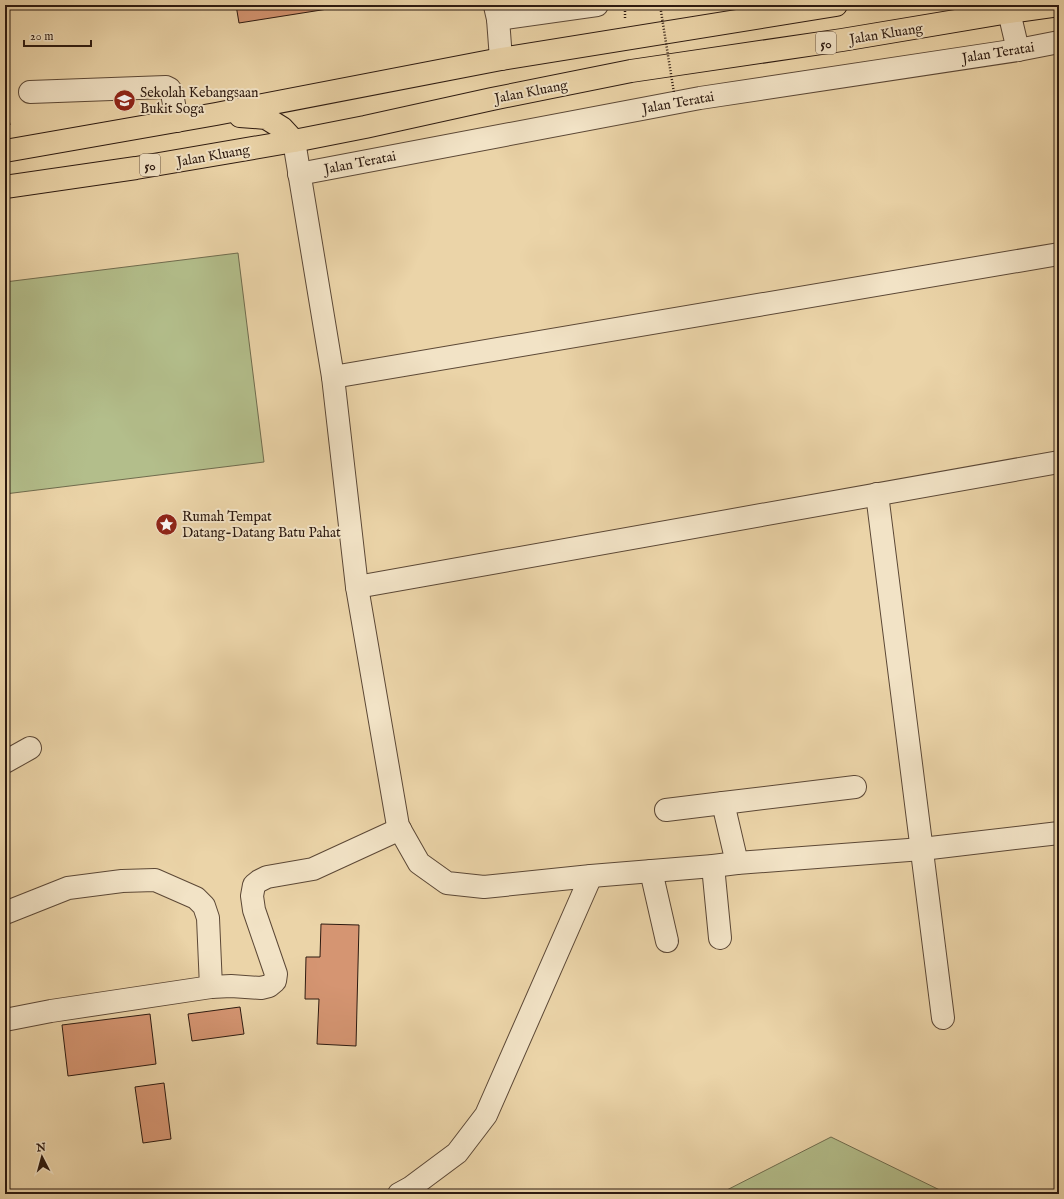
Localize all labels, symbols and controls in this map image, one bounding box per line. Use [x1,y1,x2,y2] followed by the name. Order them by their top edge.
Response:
[846,19,925,49] street label: Jalan Kluang
[24,22,91,48] scale bar
[30,29,53,44] text: 20 m
[816,32,836,54] road number: 50
[959,38,1036,68] street label: Jalan Teratai
[491,76,570,108] street label: Jalan Kluang
[140,84,259,118] place label: Sekolah Kebangsaan Bukit Soga
[112,87,138,113] school or university icon: Sekolah Kebangsaan Bukit Soga
[639,88,716,119] street label: Jalan Teratai
[173,141,252,172] street label: Jalan Kluang
[321,147,398,179] street label: Jalan Teratai
[140,154,160,176] road number: 50
[182,508,341,542] place label: Rumah Tempat Datang-Datang Batu Pahat
[153,511,179,537] place icon: Rumah Tempat Datang-Datang Batu Pahat
[22,1137,62,1177] north arrow
[35,1141,47,1156] text: N

